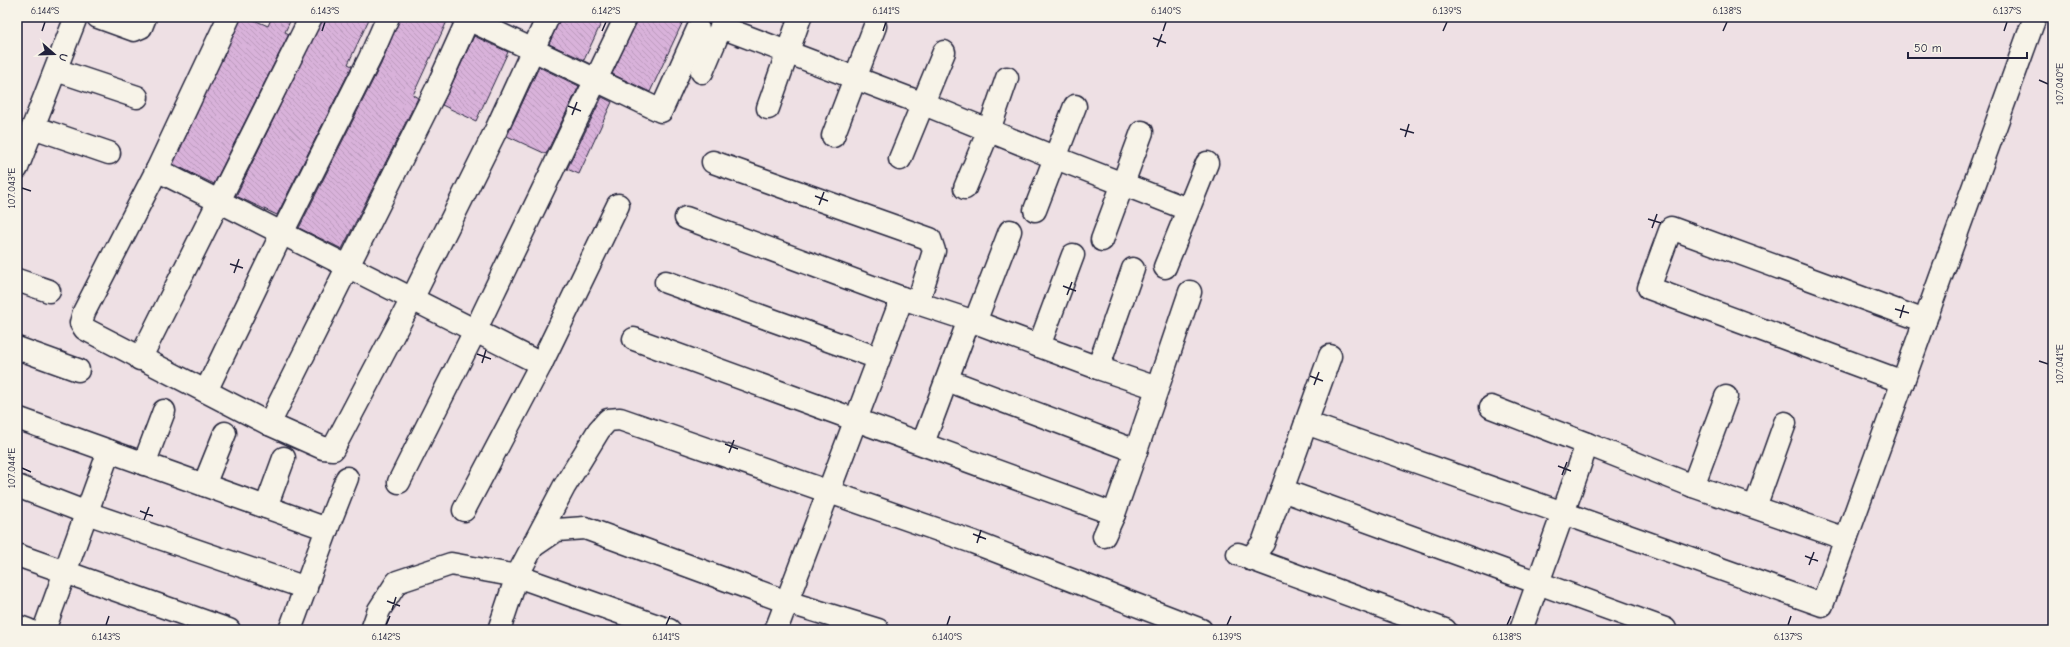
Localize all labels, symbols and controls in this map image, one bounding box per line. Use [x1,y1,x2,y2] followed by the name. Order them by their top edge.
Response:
[31,5,60,17] text: 6.144°S
[311,5,340,17] text: 6.143°S
[592,5,621,17] text: 6.142°S
[872,5,900,17] text: 6.141°S
[1151,5,1181,17] text: 6.140°S
[1432,5,1462,17] text: 6.139°S
[1712,5,1742,17] text: 6.138°S
[1993,5,2022,17] text: 6.137°S
[34,34,74,74] north arrow
[1908,34,2027,60] scale bar
[1914,41,1942,55] text: 50 m
[56,52,70,63] text: U
[2054,63,2066,105] text: 107.040°E
[6,168,18,208] text: 107.043°E
[2054,344,2066,384] text: 107.041°E
[6,448,18,488] text: 107.044°E
[92,631,121,643] text: 6.143°S
[372,631,401,643] text: 6.142°S
[652,631,680,643] text: 6.141°S
[932,631,962,643] text: 6.140°S
[1212,631,1242,643] text: 6.139°S
[1492,631,1522,643] text: 6.138°S
[1774,631,1803,643] text: 6.137°S

